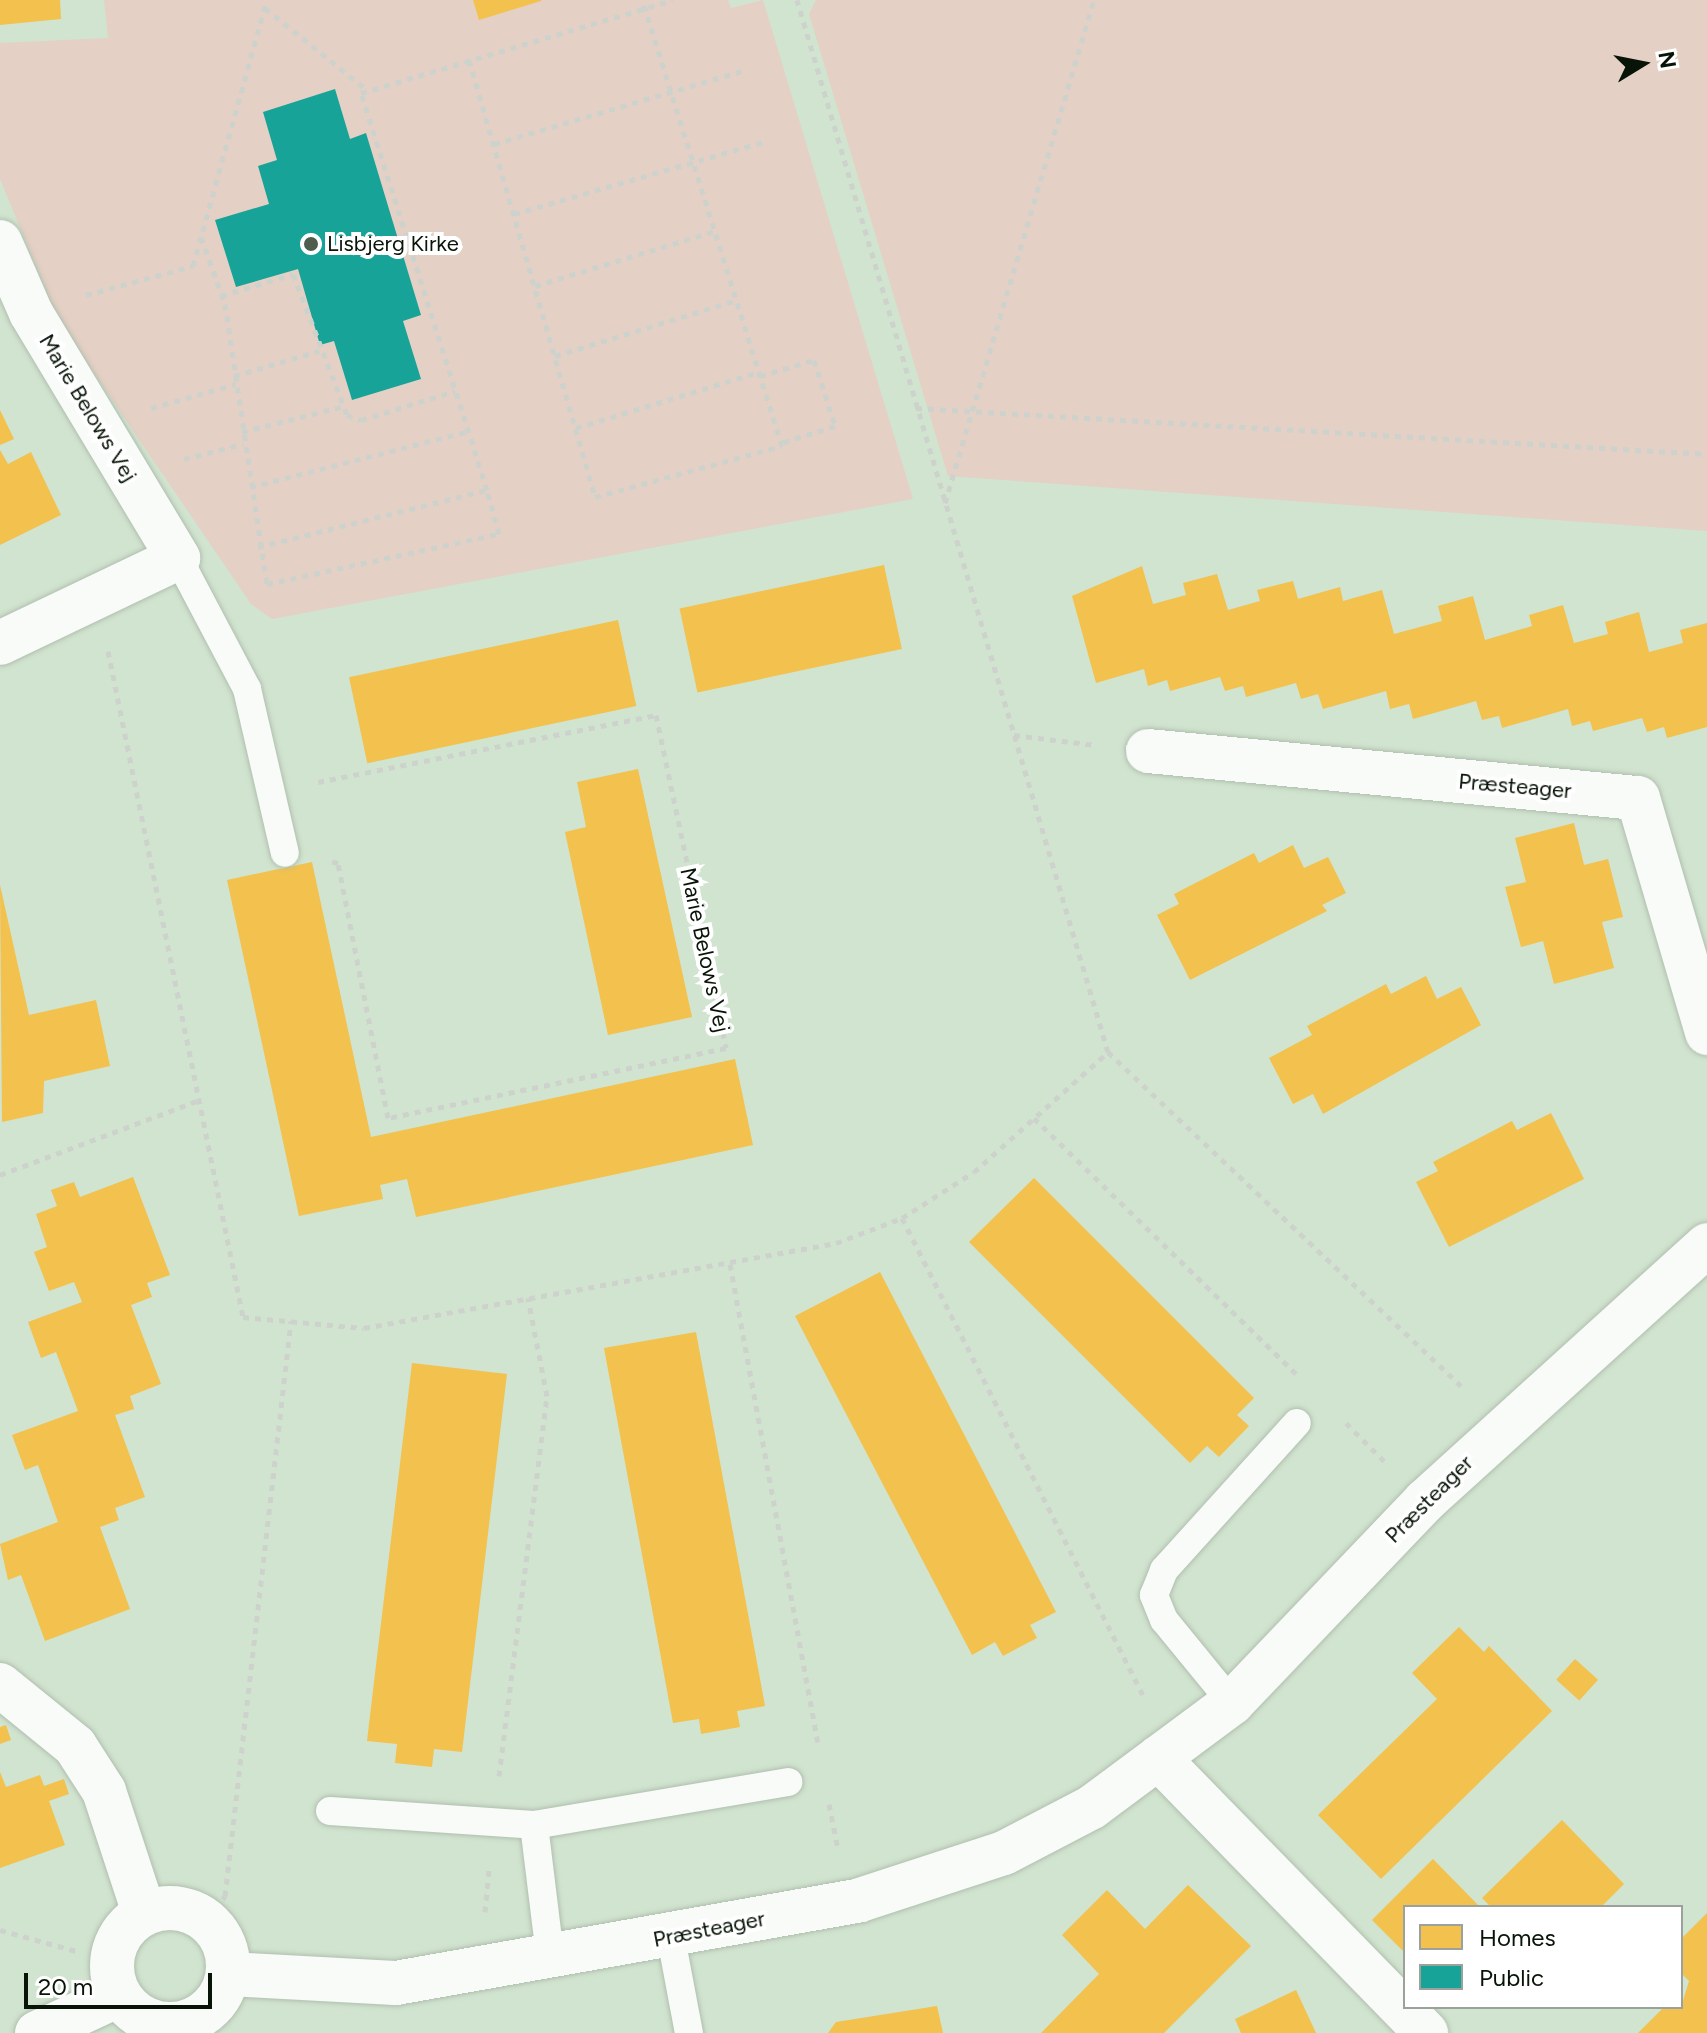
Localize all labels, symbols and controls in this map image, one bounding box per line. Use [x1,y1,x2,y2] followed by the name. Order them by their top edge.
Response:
[1603,24,1683,104] north arrow
[1652,49,1682,70] text: N
[327,231,459,257] place label: Lisbjerg Kirke
[302,235,320,253] marker: Lisbjerg Kirke
[33,329,143,487] street label: Marie Belows Vej
[1457,768,1573,804] street label: Præsteager
[675,865,735,1035] street label: Marie Belows Vej
[1380,1450,1478,1548] street label: Præsteager
[651,1905,767,1953] street label: Præsteager
[1403,1905,1683,2009] legend
[1479,1923,1556,1952] text: Homes
[28,1957,216,2007] scale bar
[1479,1963,1544,1992] text: Public
[38,1972,93,2001] text: 20 m

